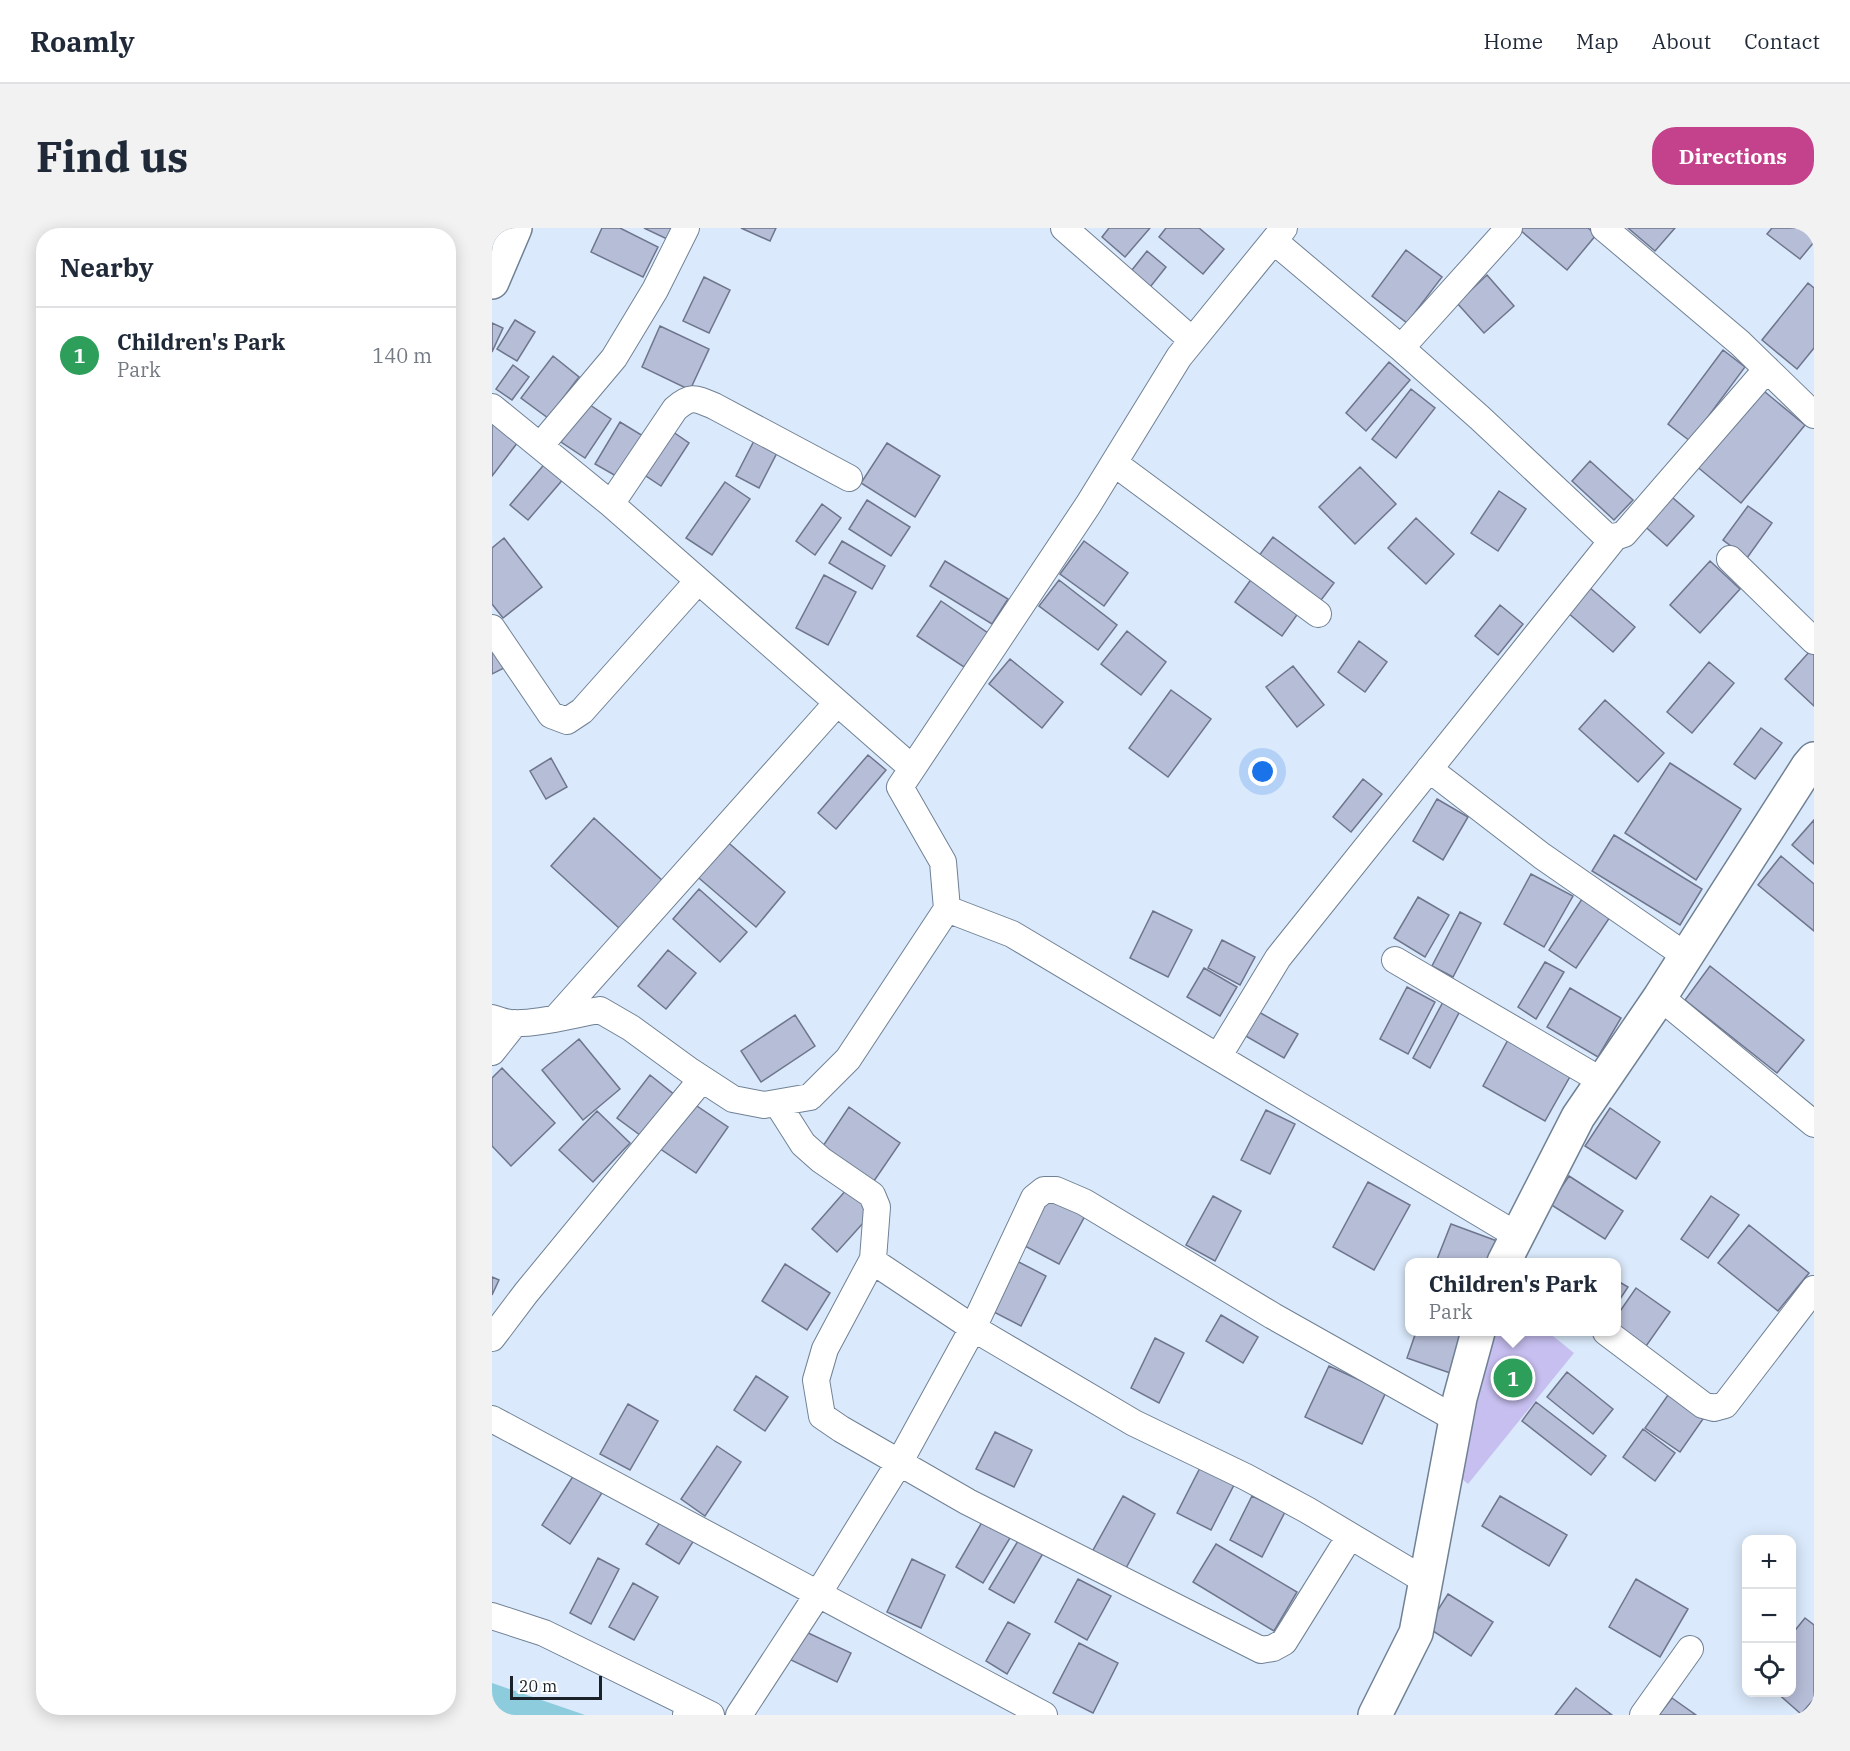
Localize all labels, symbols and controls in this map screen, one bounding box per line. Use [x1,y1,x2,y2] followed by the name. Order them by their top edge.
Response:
[30,23,135,60] text: Roamly
[1483,27,1543,55] text: Home
[1576,27,1619,55] text: Map
[1652,27,1711,55] text: About
[1744,27,1820,55] text: Contact
[1652,127,1814,185] button: Directions
[36,129,188,184] text: Find us
[60,250,154,284] text: Nearby
[117,327,285,356] text: Children's Park
[74,342,86,369] text: 1
[372,342,432,369] text: 140 m
[117,356,161,383] text: Park
[1248,757,1277,786] your location
[1405,1258,1621,1336] popup
[1429,1269,1597,1298] text: Children's Park
[1429,1298,1473,1325] text: Park
[1494,1356,1532,1400] pin: 1
[1742,1535,1796,1697] map controls
[1742,1535,1796,1589] button: +
[1742,1589,1796,1643] button: −
[1742,1643,1796,1697] button: locate
[510,1673,602,1700] scale bar
[519,1676,557,1696] text: 20 m

